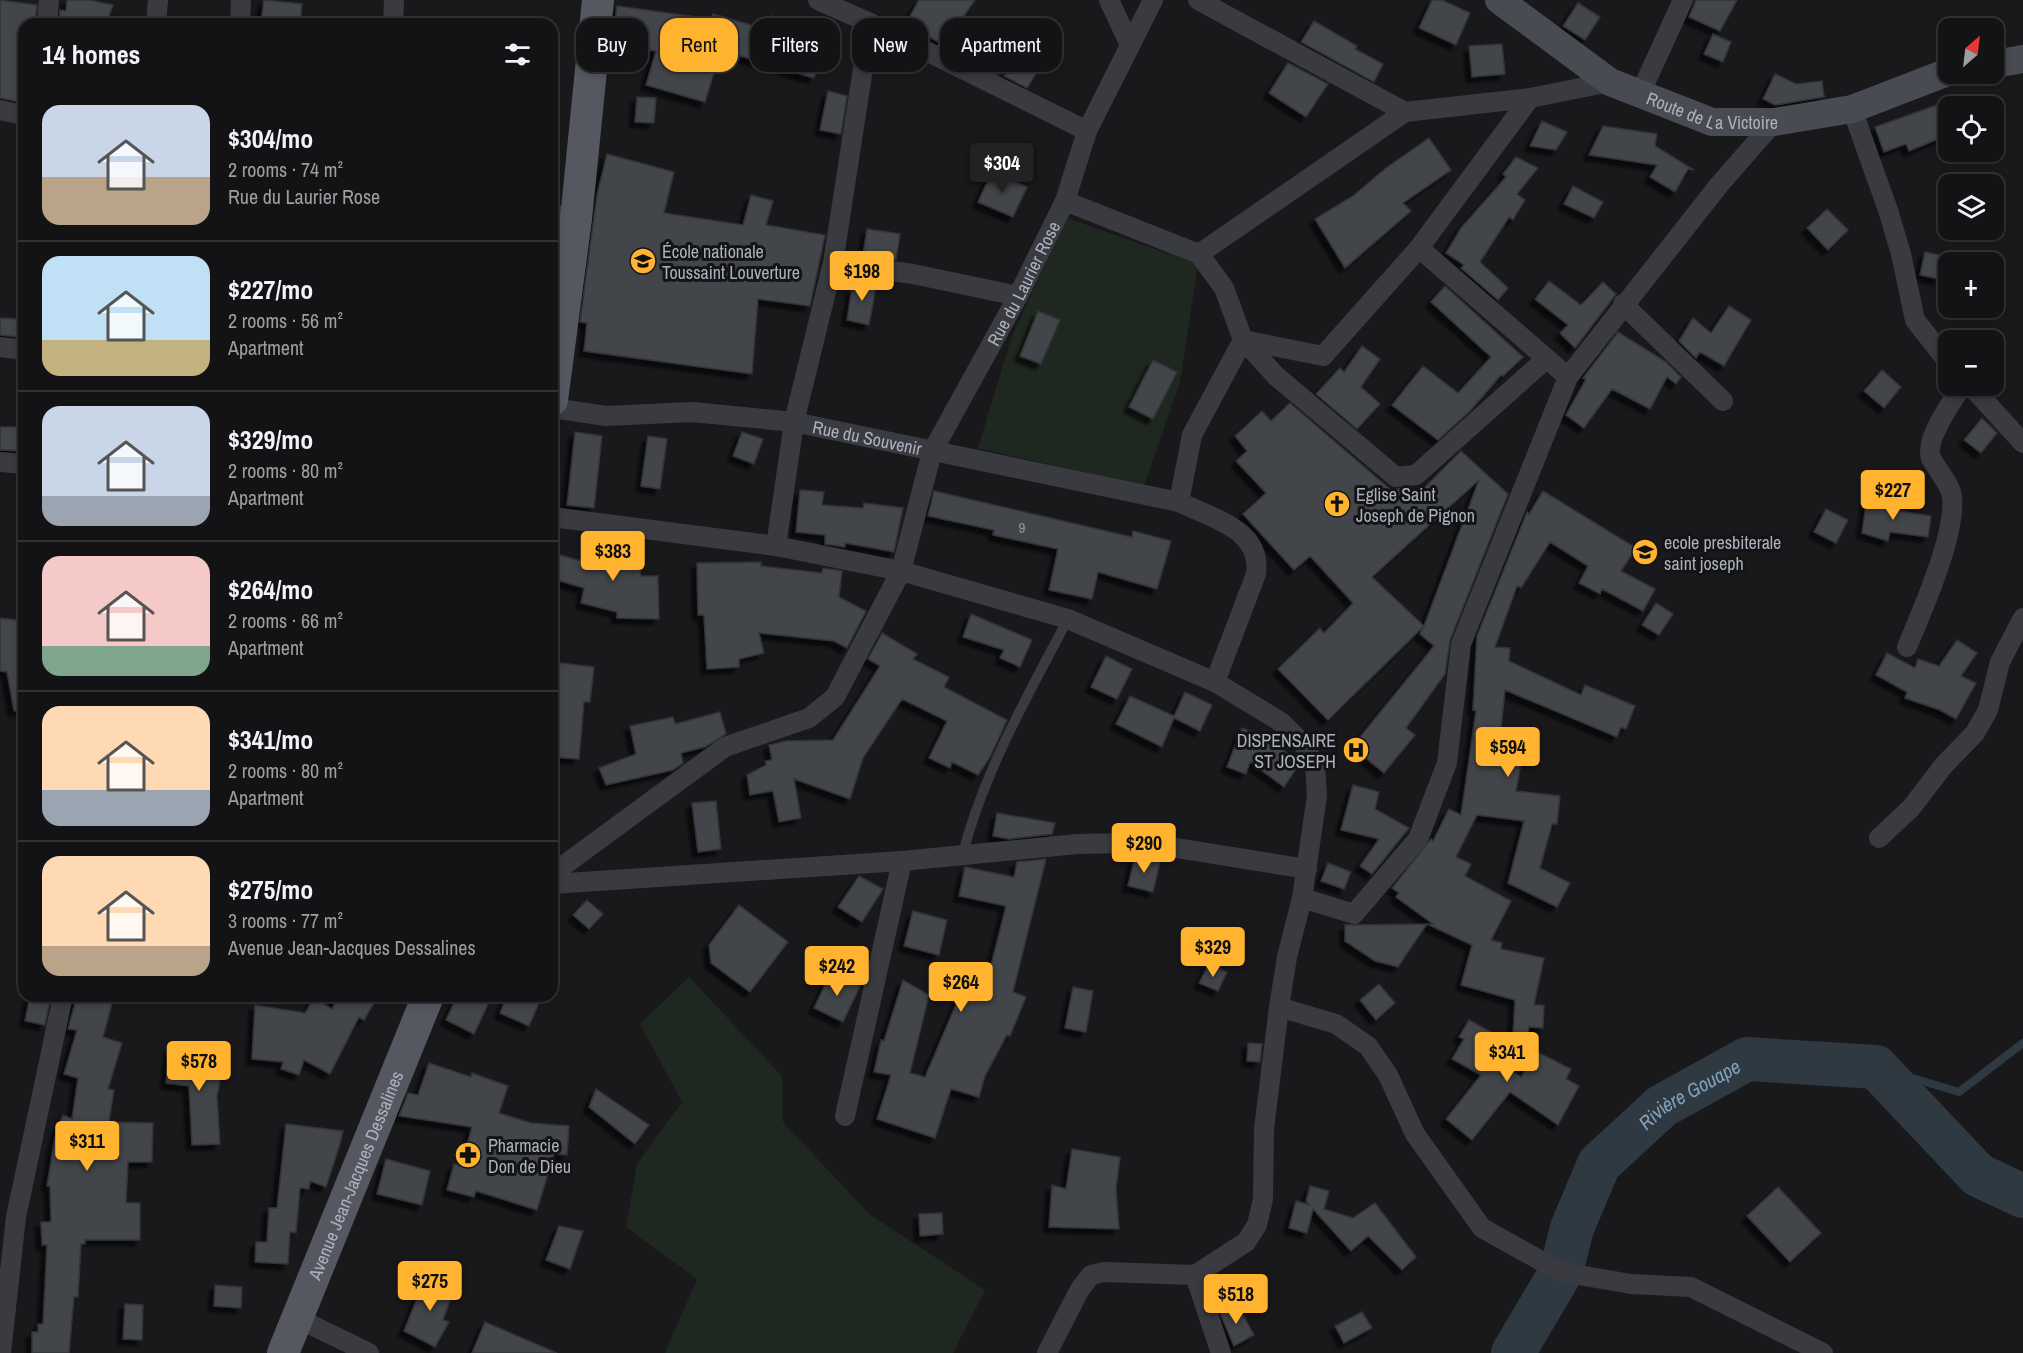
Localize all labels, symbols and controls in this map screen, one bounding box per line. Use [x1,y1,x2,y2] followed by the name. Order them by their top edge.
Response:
[576,18,648,72] chip: Buy
[660,18,738,72] chip: Rent
[750,18,840,72] chip: Filters
[852,18,928,72] chip: New
[940,18,1062,72] chip: Apartment
[1938,18,2004,84] north arrow
[1938,18,2004,396] map controls
[42,37,140,72] text: 14 homes
[501,38,534,71] icon: filters
[1643,85,1778,135] street label: Route de La Victoire
[1938,96,2004,162] button: locate
[228,121,313,156] text: $304/mo
[90,129,162,201] icon: home
[966,143,1038,194] pin: $304
[984,149,1020,176] text: $304
[228,156,343,183] text: 2 rooms · 74 m²
[1938,174,2004,240] button: layers
[228,183,380,210] text: Rue du Laurier Rose
[981,217,1066,350] street label: Rue du Laurier Rose
[662,239,800,285] place label: École nationale Toussaint Louverture
[628,246,658,276] school or university icon: École nationale Toussaint Louverture
[826,251,898,302] pin: $198
[1938,252,2004,318] button: +
[844,257,880,284] text: $198
[228,272,313,307] text: $227/mo
[90,280,162,352] icon: home
[228,307,343,334] text: 2 rooms · 56 m²
[1938,330,2004,396] button: −
[228,334,304,361] text: Apartment
[810,414,924,461] street label: Rue du Souvenir
[228,422,313,457] text: $329/mo
[90,430,162,502] icon: home
[228,457,343,484] text: 2 rooms · 80 m²
[1857,470,1929,521] pin: $227
[1875,476,1911,503] text: $227
[1356,482,1475,528] place label: Eglise Saint Joseph de Pignon
[228,484,304,511] text: Apartment
[1322,489,1352,519] church icon: Eglise Saint Joseph de Pignon
[1019,517,1026,538] house number: 9
[1664,530,1781,576] place label: ecole presbiterale saint joseph
[577,531,649,582] pin: $383
[595,537,631,564] text: $383
[1630,537,1660,567] school or university icon: ecole presbiterale saint joseph
[228,572,313,607] text: $264/mo
[90,580,162,652] icon: home
[228,607,343,634] text: 2 rooms · 66 m²
[228,634,304,661] text: Apartment
[228,722,313,757] text: $341/mo
[1472,727,1544,778] pin: $594
[1237,728,1336,774] place label: DISPENSAIRE ST JOSEPH
[90,730,162,802] icon: home
[1490,733,1526,760] text: $594
[1341,735,1371,765] hospital icon: DISPENSAIRE ST JOSEPH
[228,757,343,784] text: 2 rooms · 80 m²
[228,784,304,811] text: Apartment
[1108,823,1180,874] pin: $290
[1126,829,1162,856] text: $290
[228,872,313,907] text: $275/mo
[90,880,162,952] icon: home
[228,907,343,934] text: 3 rooms · 77 m²
[1177,927,1249,978] pin: $329
[1195,933,1231,960] text: $329
[228,934,476,961] text: Avenue Jean-Jacques Dessalines
[801,946,873,997] pin: $242
[819,952,855,979] text: $242
[925,962,997,1013] pin: $264
[943,968,979,995] text: $264
[1471,1032,1543,1083] pin: $341
[1489,1038,1525,1065] text: $341
[163,1041,235,1092] pin: $578
[181,1047,217,1074] text: $578
[1632,1052,1745,1135] water label: Rivière Gouape
[301,1067,409,1284] street label: Avenue Jean-Jacques Dessalines
[51,1121,123,1172] pin: $311
[69,1127,105,1154] text: $311
[488,1133,571,1179] place label: Pharmacie Don de Dieu
[453,1140,483,1170] pharmacy icon: Pharmacie Don de Dieu
[394,1261,466,1312] pin: $275
[412,1267,448,1294] text: $275
[1200,1274,1272,1325] pin: $518
[1218,1280,1254,1307] text: $518

